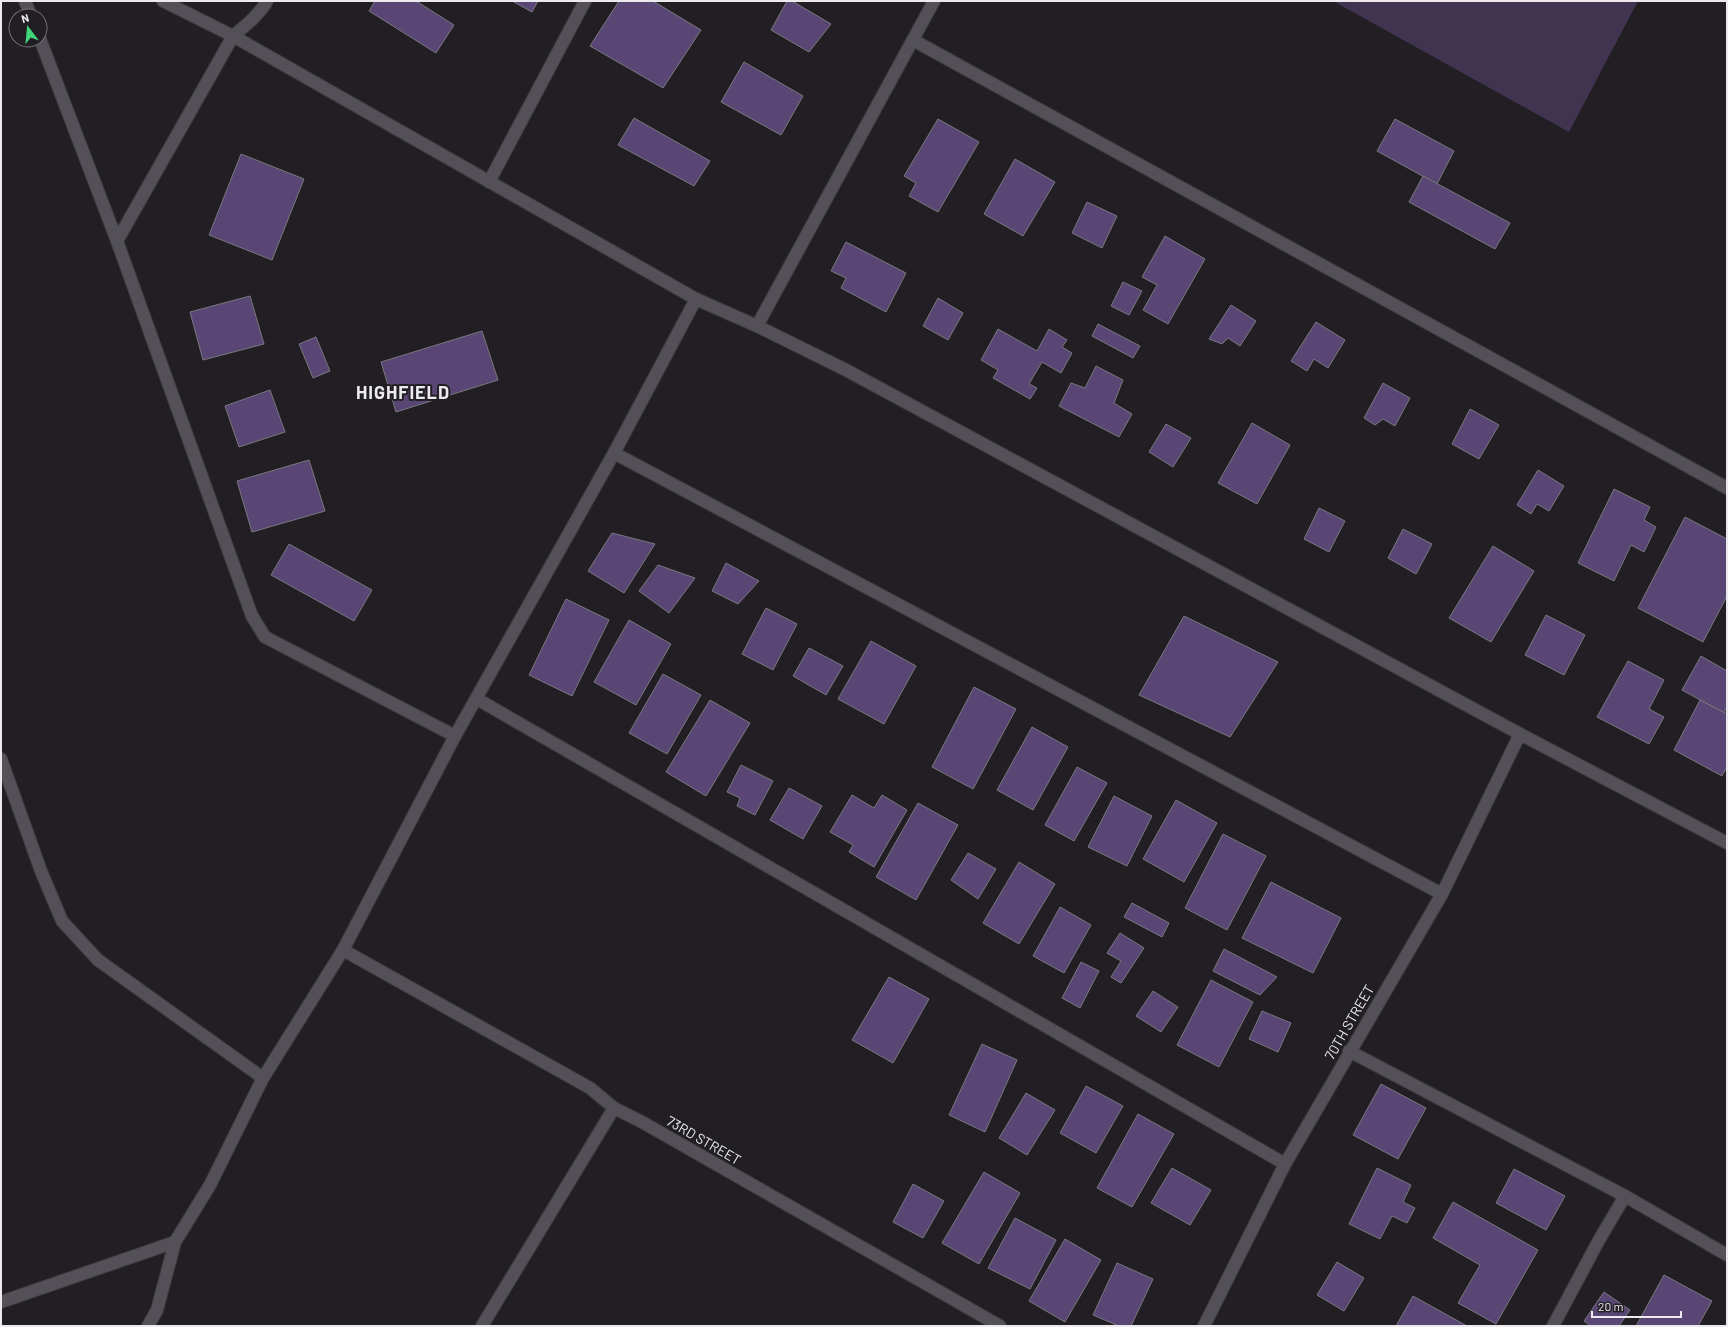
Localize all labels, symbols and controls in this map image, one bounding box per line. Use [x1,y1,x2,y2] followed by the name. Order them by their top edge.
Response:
[8,8,48,48] north arrow
[20,11,30,25] text: N
[356,381,450,403] district label: HIGHFIELD
[1321,981,1377,1063] street label: 70TH STREET
[664,1112,744,1168] street label: 73RD STREET
[1592,1293,1681,1319] scale bar
[1598,1299,1624,1313] text: 20 m

